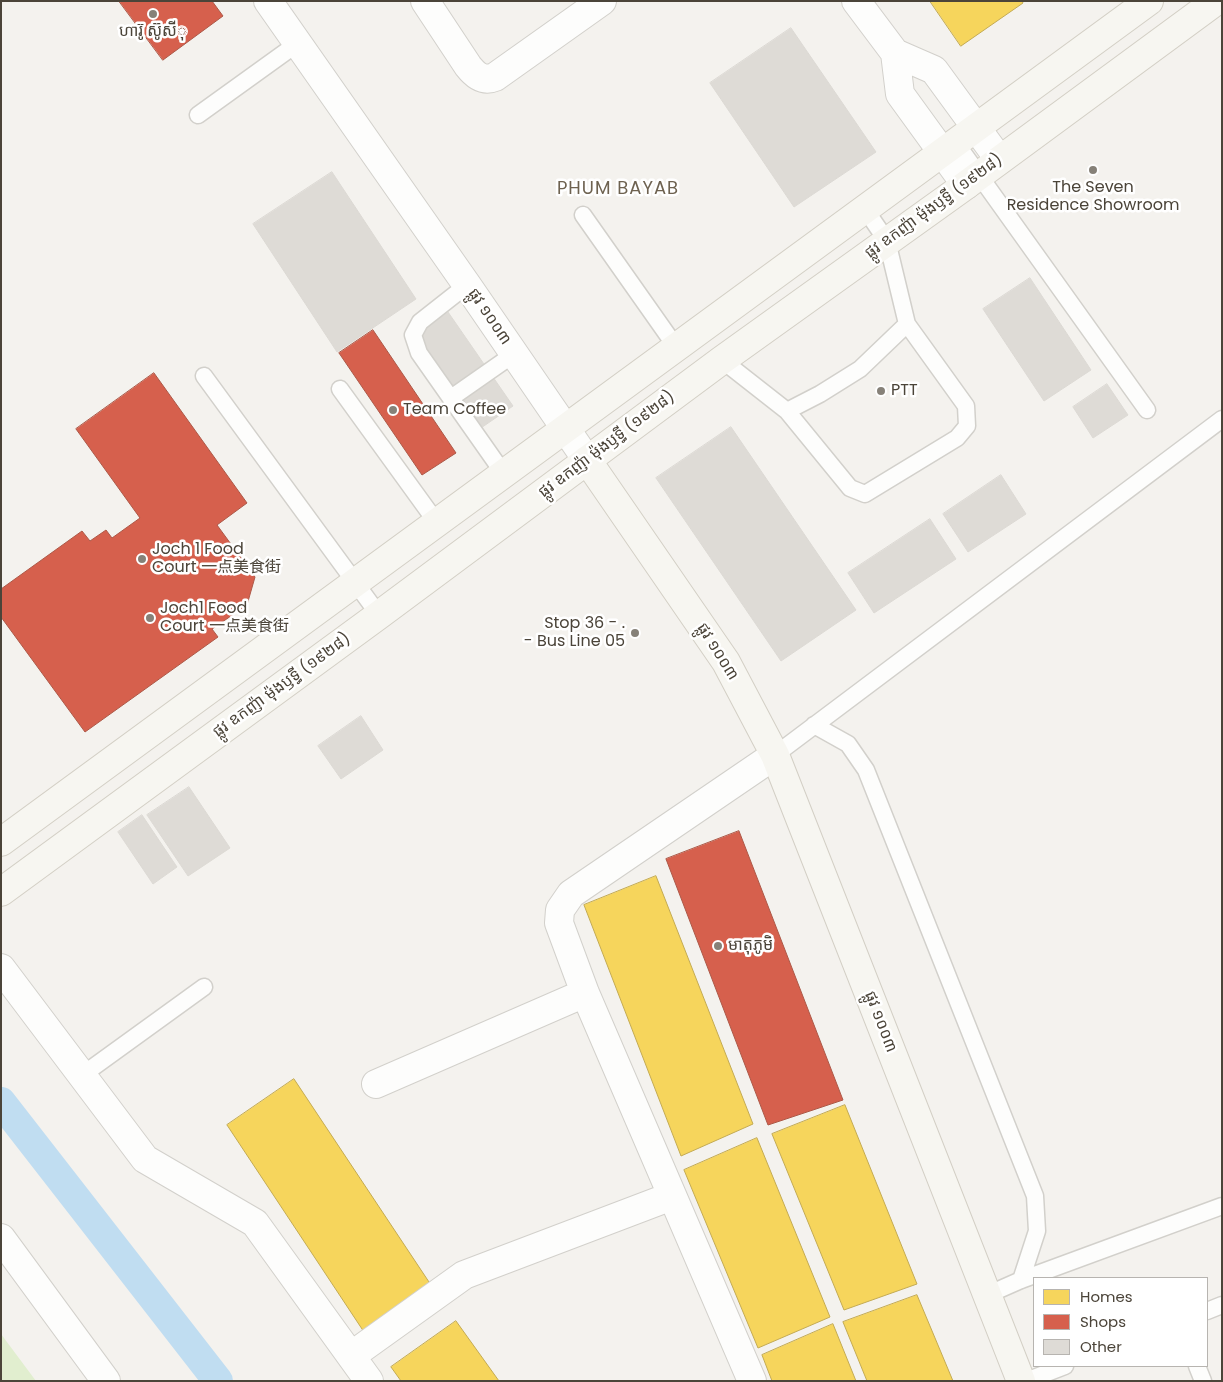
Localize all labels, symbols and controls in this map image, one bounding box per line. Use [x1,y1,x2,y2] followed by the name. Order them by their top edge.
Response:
[147,8,159,20] marker: ហារ៊ូ ស៊ូសីុ
[119,22,187,42] place label: ហារ៊ូ ស៊ូសីុ
[861,151,1007,263] street label: ផ្លូវ ឧកញ៉ា ម៉ុងឫទ្ធី (១៩២៨)
[1087,164,1099,176] marker: The Seven Residence Showroom
[556,178,680,200] district label: PHUM BAYAB
[1007,178,1179,216] place label: The Seven Residence Showroom
[463,285,515,349] street label: ផ្លូវ ១០០៣
[891,381,918,401] place label: PTT
[875,385,887,397] marker: PTT
[535,388,679,502] street label: ផ្លូវ ឧកញ៉ា ម៉ុងឫទ្ធី (១៩២៨)
[403,400,506,420] place label: Team Coffee
[387,404,399,416] marker: Team Coffee
[152,540,281,578] place label: Joch 1 Food Court 一点美食街
[136,553,148,565] marker: Joch 1 Food Court 一点美食街
[160,599,289,637] place label: Joch1 Food Court 一点美食街
[144,612,156,624] marker: Joch1 Food Court 一点美食街
[524,614,625,652] place label: Stop 36 - . - Bus Line 05
[692,620,742,684] street label: ផ្លូវ ១០០៣
[629,627,641,639] marker: Stop 36 - . - Bus Line 05
[209,630,355,742] street label: ផ្លូវ ឧកញ៉ា ម៉ុងឫទ្ធី (១៩២៨)
[728,936,773,956] place label: មាតុភូមិ
[712,940,724,952] marker: មាតុភូមិ
[860,989,900,1055] street label: ផ្លូវ ១០០៣
[1033,1277,1208,1367] legend
[1080,1286,1133,1307] text: Homes
[1080,1311,1126,1332] text: Shops
[1080,1336,1122,1357] text: Other

